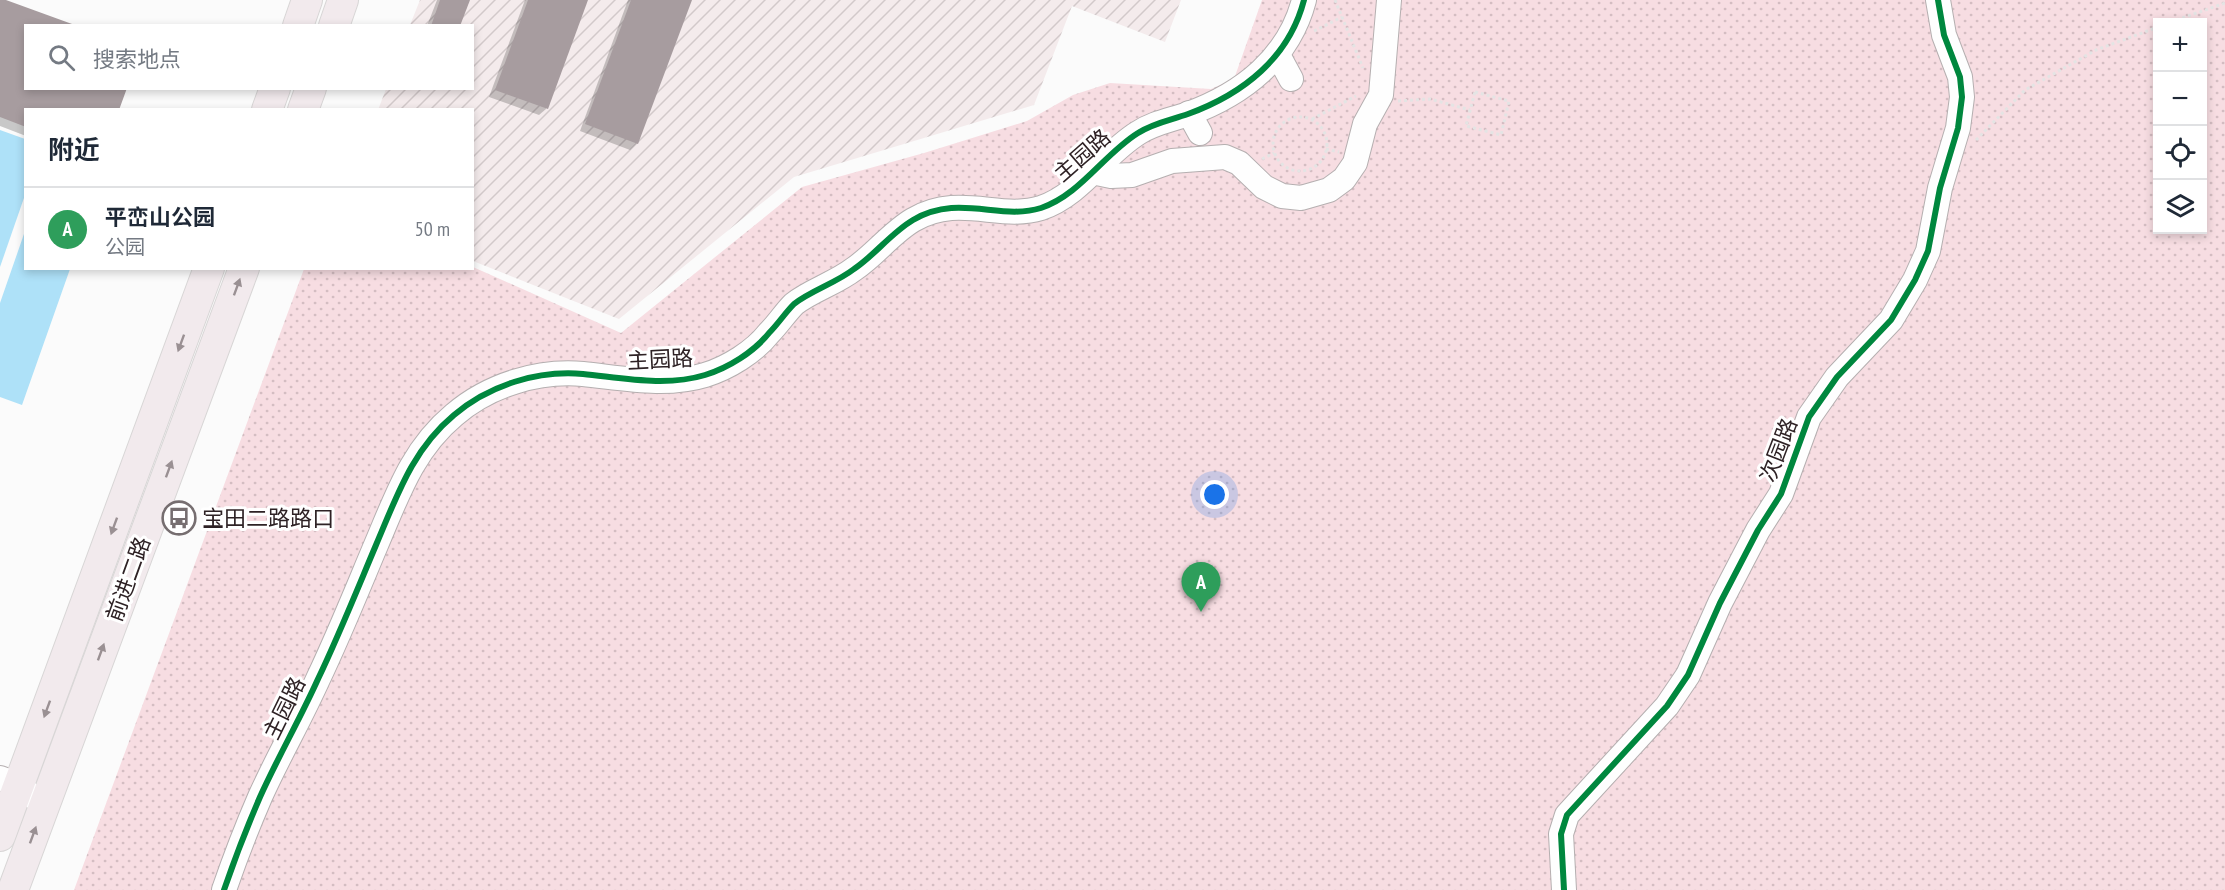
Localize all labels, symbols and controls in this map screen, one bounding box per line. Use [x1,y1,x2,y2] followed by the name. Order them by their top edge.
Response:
[2153,18,2207,234] map controls
[2153,18,2207,72] button: +
[24,24,474,90] search box
[45,41,78,74] icon: search
[93,45,181,73] text: 搜索地点
[2153,72,2207,126] button: −
[1048,123,1116,187] street label: 主园路
[2153,126,2207,180] button: locate
[48,133,100,166] text: 附近
[2153,180,2207,234] button: layers
[105,203,215,231] text: 平峦山公园
[62,216,73,242] text: A
[415,216,450,242] text: 50 m
[105,234,145,260] text: 公园
[232,277,242,295] one-way arrow
[176,334,186,352] one-way arrow
[626,343,694,375] street label: 主园路
[1753,414,1803,486] street label: 次园路
[165,460,174,478] one-way arrow
[1200,480,1229,509] your location
[161,500,197,536] bus stop icon: 宝田二路路口
[202,504,334,532] place label: 宝田二路路口
[109,517,118,535] one-way arrow
[100,533,156,625] street label: 前进二路
[1182,562,1220,612] pin: A
[97,643,106,661] one-way arrow
[257,672,311,744] street label: 主园路
[41,700,51,718] one-way arrow
[29,826,39,844] one-way arrow

